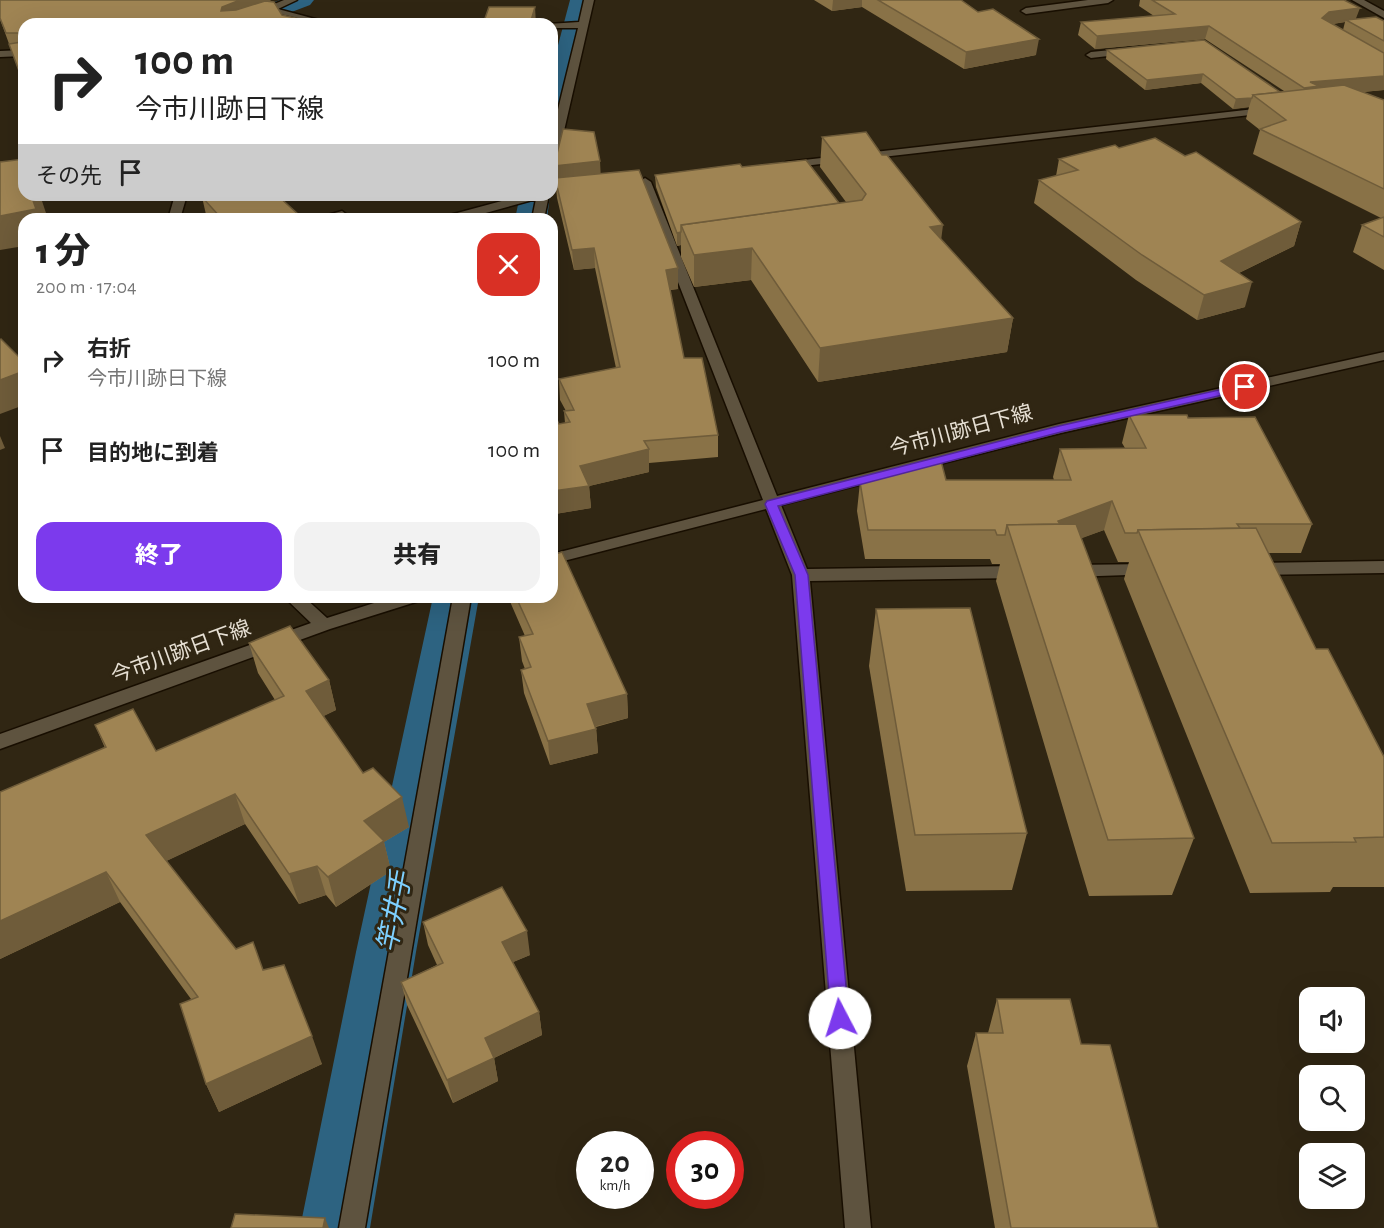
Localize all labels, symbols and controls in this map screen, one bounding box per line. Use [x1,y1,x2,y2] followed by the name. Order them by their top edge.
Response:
[135,40,234,82] text: 100 m
[36,42,114,120] icon: right
[135,96,324,123] text: 今市川跡日下線
[114,156,147,189] icon: arrive
[36,165,102,187] text: その先
[477,233,540,296] button: close
[36,234,90,270] text: 1 分
[36,277,137,297] text: 200 m · 17:04
[87,338,131,360] text: 右折
[36,344,69,377] icon: right
[488,349,540,371] text: 100 m
[1219,361,1270,412] pin
[87,369,227,389] text: 今市川跡日下線
[1228,370,1261,403] icon: arrive
[887,401,1035,460] street label: 今市川跡日下線
[36,434,69,467] icon: arrive
[488,439,540,461] text: 100 m
[87,442,219,464] text: 目的地に到着
[36,522,282,591] button: 終了
[294,522,540,591] button: 共有
[108,616,254,687] street label: 今市川跡日下線
[373,868,416,954] water label: 竿井手
[808,986,872,1050] position arrow
[1299,987,1365,1209] map controls
[1299,987,1365,1053] button: sound
[1299,1065,1365,1131] button: search
[666,1131,744,1209] speed limit sign: 30
[1299,1143,1365,1209] button: layers
[600,1148,630,1178] text: 20
[600,1178,630,1193] text: km/h

